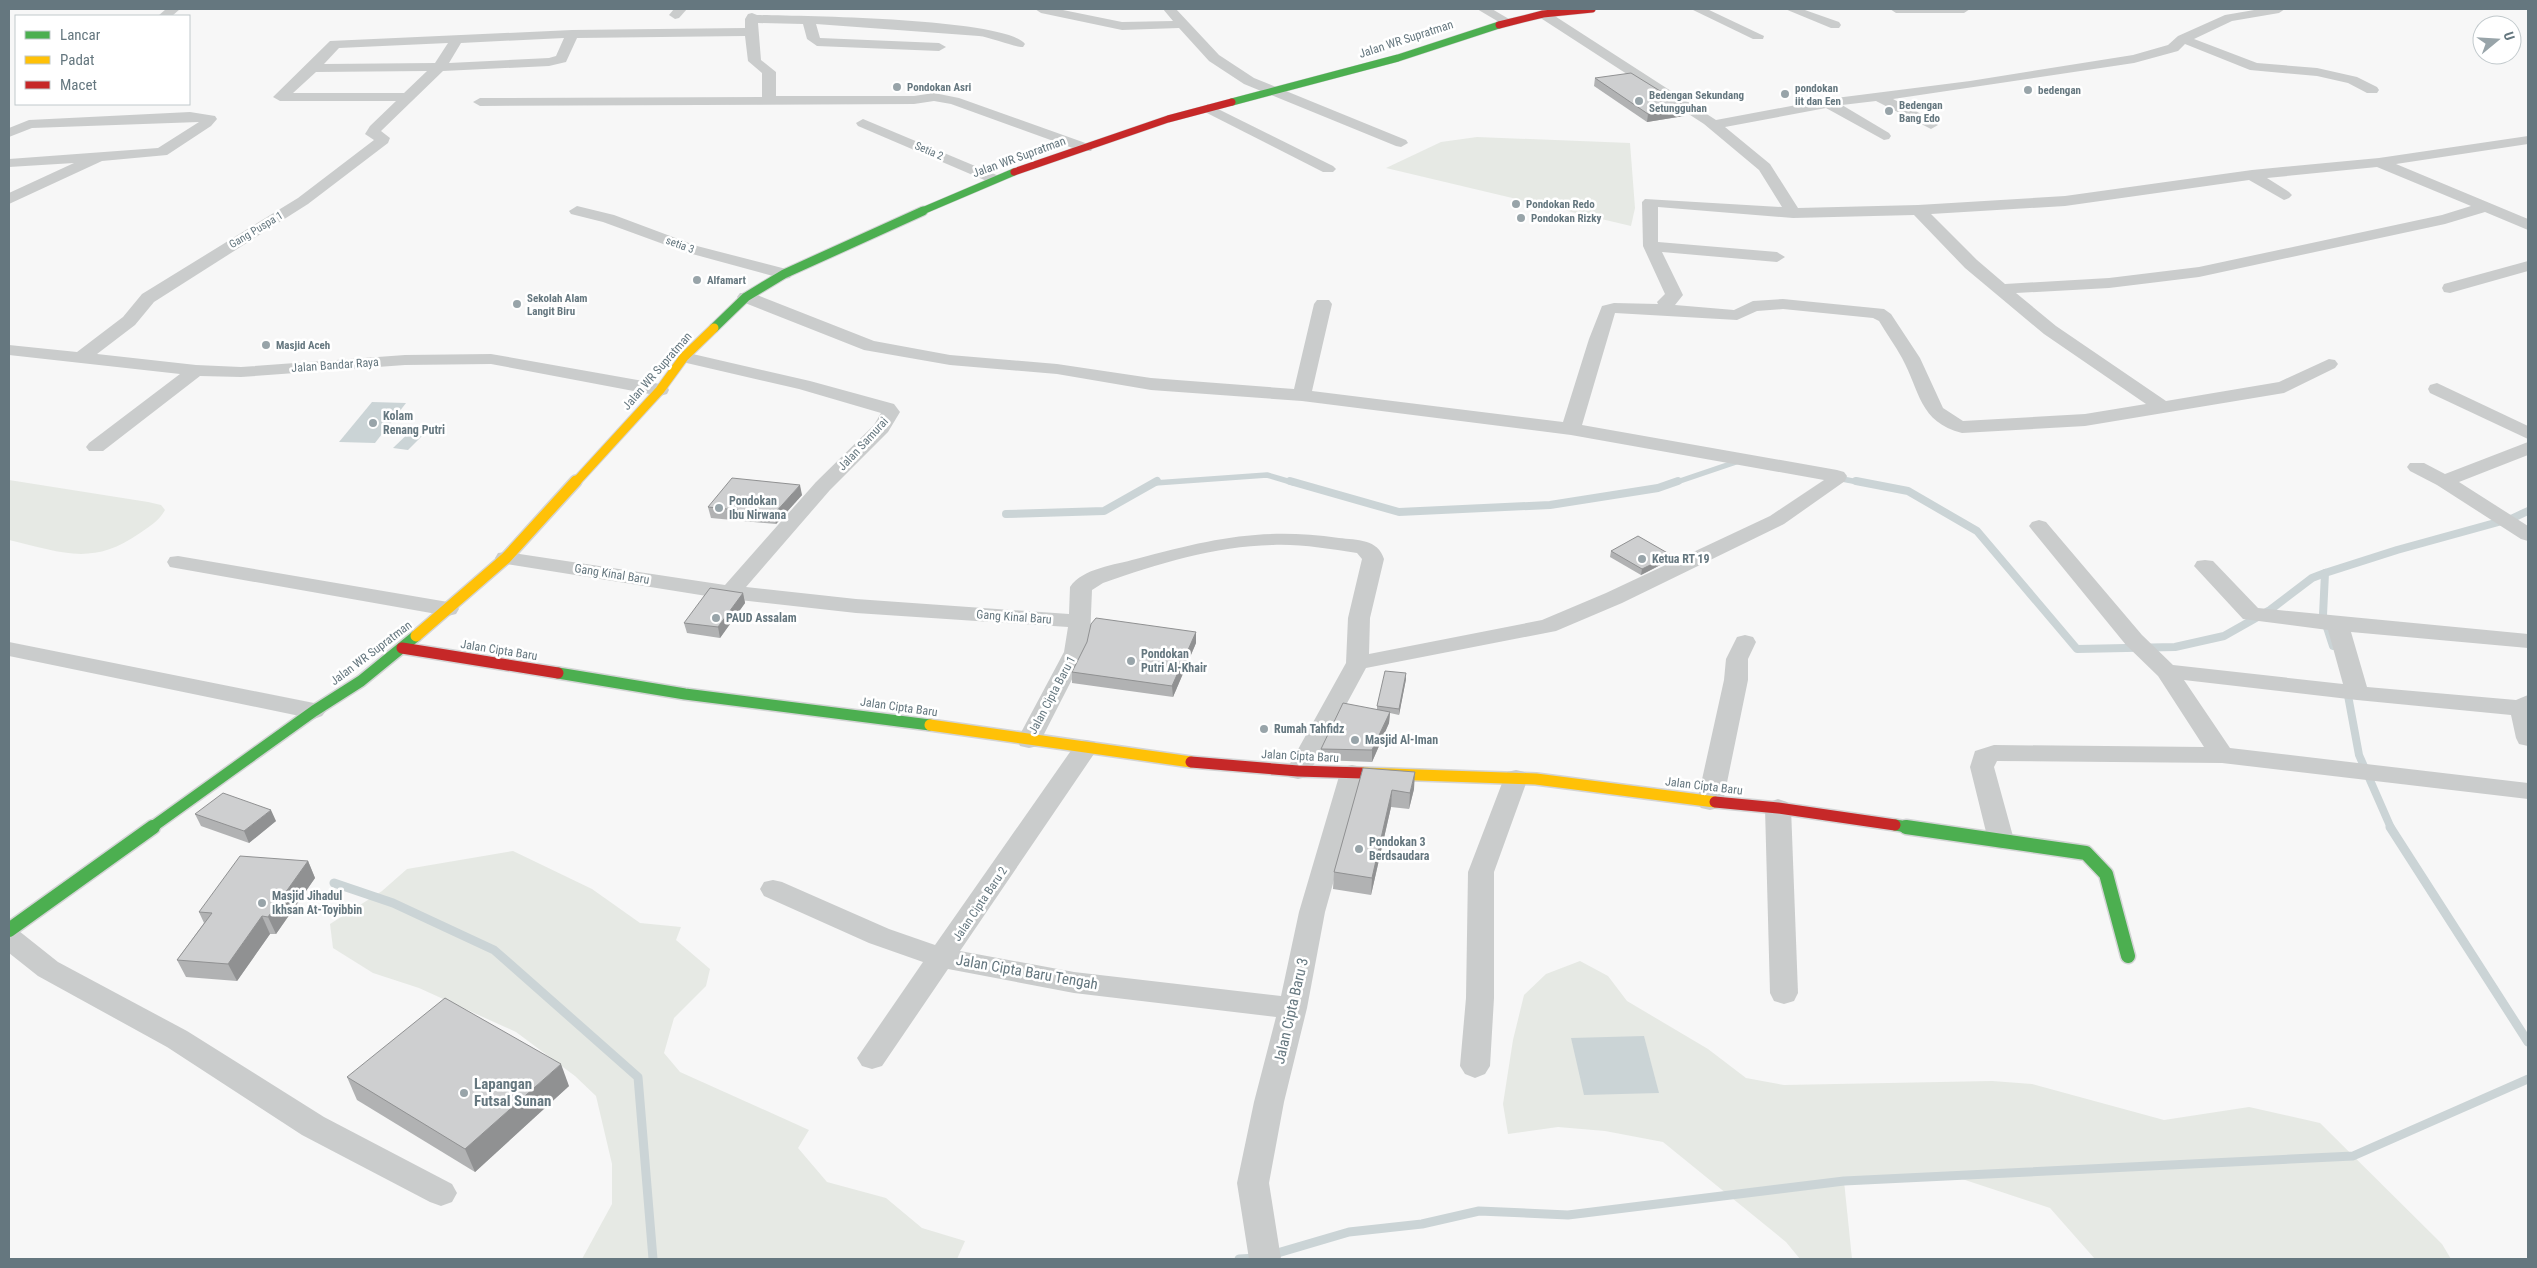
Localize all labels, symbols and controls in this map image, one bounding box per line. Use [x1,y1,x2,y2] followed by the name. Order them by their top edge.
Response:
[15,15,190,105] legend
[2472,15,2522,65] north arrow
[1357,17,1455,61] street label: Jalan WR Supratman
[60,26,101,44] text: Lancar
[2501,30,2518,42] text: U
[60,51,94,69] text: Padat
[60,76,97,94] text: Macet
[891,81,903,93] marker: Pondokan Asri
[907,81,972,94] place label: Pondokan Asri
[1795,82,1841,108] place label: pondokan iit dan Een
[2022,84,2034,96] marker: bedengan
[2038,84,2081,97] place label: bedengan
[1779,88,1791,100] marker: pondokan iit dan Een
[1649,89,1744,115] place label: Bedengan Sekundang Setungguhan
[1633,95,1645,107] marker: Bedengan Sekundang Setungguhan
[1899,99,1943,125] place label: Bedengan Bang Edo
[1883,105,1895,117] marker: Bedengan Bang Edo
[970,134,1068,180] street label: Jalan WR Supratman
[913,139,945,163] street label: Setia 2
[1510,198,1522,210] marker: Pondokan Redo
[1526,198,1595,211] place label: Pondokan Redo
[227,209,285,251] street label: Gang Puspa 1
[1515,212,1527,224] marker: Pondokan Rizky
[1531,212,1601,225] place label: Pondokan Rizky
[664,234,696,256] street label: setia 3
[691,274,703,286] marker: Alfamart
[707,274,746,287] place label: Alfamart
[527,292,588,318] place label: Sekolah Alam Langit Biru
[511,298,523,310] marker: Sekolah Alam Langit Biru
[620,329,695,413] street label: Jalan WR Supratman
[260,339,272,351] marker: Masjid Aceh
[276,339,330,352] place label: Masjid Aceh
[291,355,379,375] street label: Jalan Bandar Raya
[383,409,445,437] place label: Kolam Renang Putri
[835,415,891,473] street label: Jalan Samurai
[367,417,379,429] marker: Kolam Renang Putri
[729,494,786,522] place label: Pondokan Ibu Nirwana
[713,502,725,514] marker: Pondokan Ibu Nirwana
[1652,552,1710,566] place label: Ketua RT 19
[1636,553,1648,565] marker: Ketua RT 19
[574,561,651,587] street label: Gang Kinal Baru
[976,607,1052,627] street label: Gang Kinal Baru
[726,611,797,625] place label: PAUD Assalam
[710,612,722,624] marker: PAUD Assalam
[328,618,415,688] street label: Jalan WR Supratman
[459,637,539,663] street label: Jalan Cipta Baru
[1141,647,1207,675] place label: Pondokan Putri Al-Khair
[1025,653,1079,737] street label: Jalan Cipta Baru 1
[1125,655,1137,667] marker: Pondokan Putri Al-Khair
[859,695,939,719] street label: Jalan Cipta Baru
[1274,722,1344,736] place label: Rumah Tahfidz
[1258,723,1270,735] marker: Rumah Tahfidz
[1365,733,1438,747] place label: Masjid Al-Iman
[1349,734,1361,746] marker: Masjid Al-Iman
[1261,747,1339,765] street label: Jalan Cipta Baru
[1664,774,1744,798] street label: Jalan Cipta Baru
[1369,835,1430,863] place label: Pondokan 3 Berdsaudara
[1353,843,1365,855] marker: Pondokan 3 Berdsaudara
[950,864,1010,944] street label: Jalan Cipta Baru 2
[272,889,362,917] place label: Masjid Jihadul Ikhsan At-Toyibbin
[256,897,268,909] marker: Masjid Jihadul Ikhsan At-Toyibbin
[955,951,1099,993] street label: Jalan Cipta Baru Tengah
[1270,956,1312,1066] street label: Jalan Cipta Baru 3
[474,1075,551,1110] place label: Lapangan Futsal Sunan
[458,1087,470,1099] marker: Lapangan Futsal Sunan

